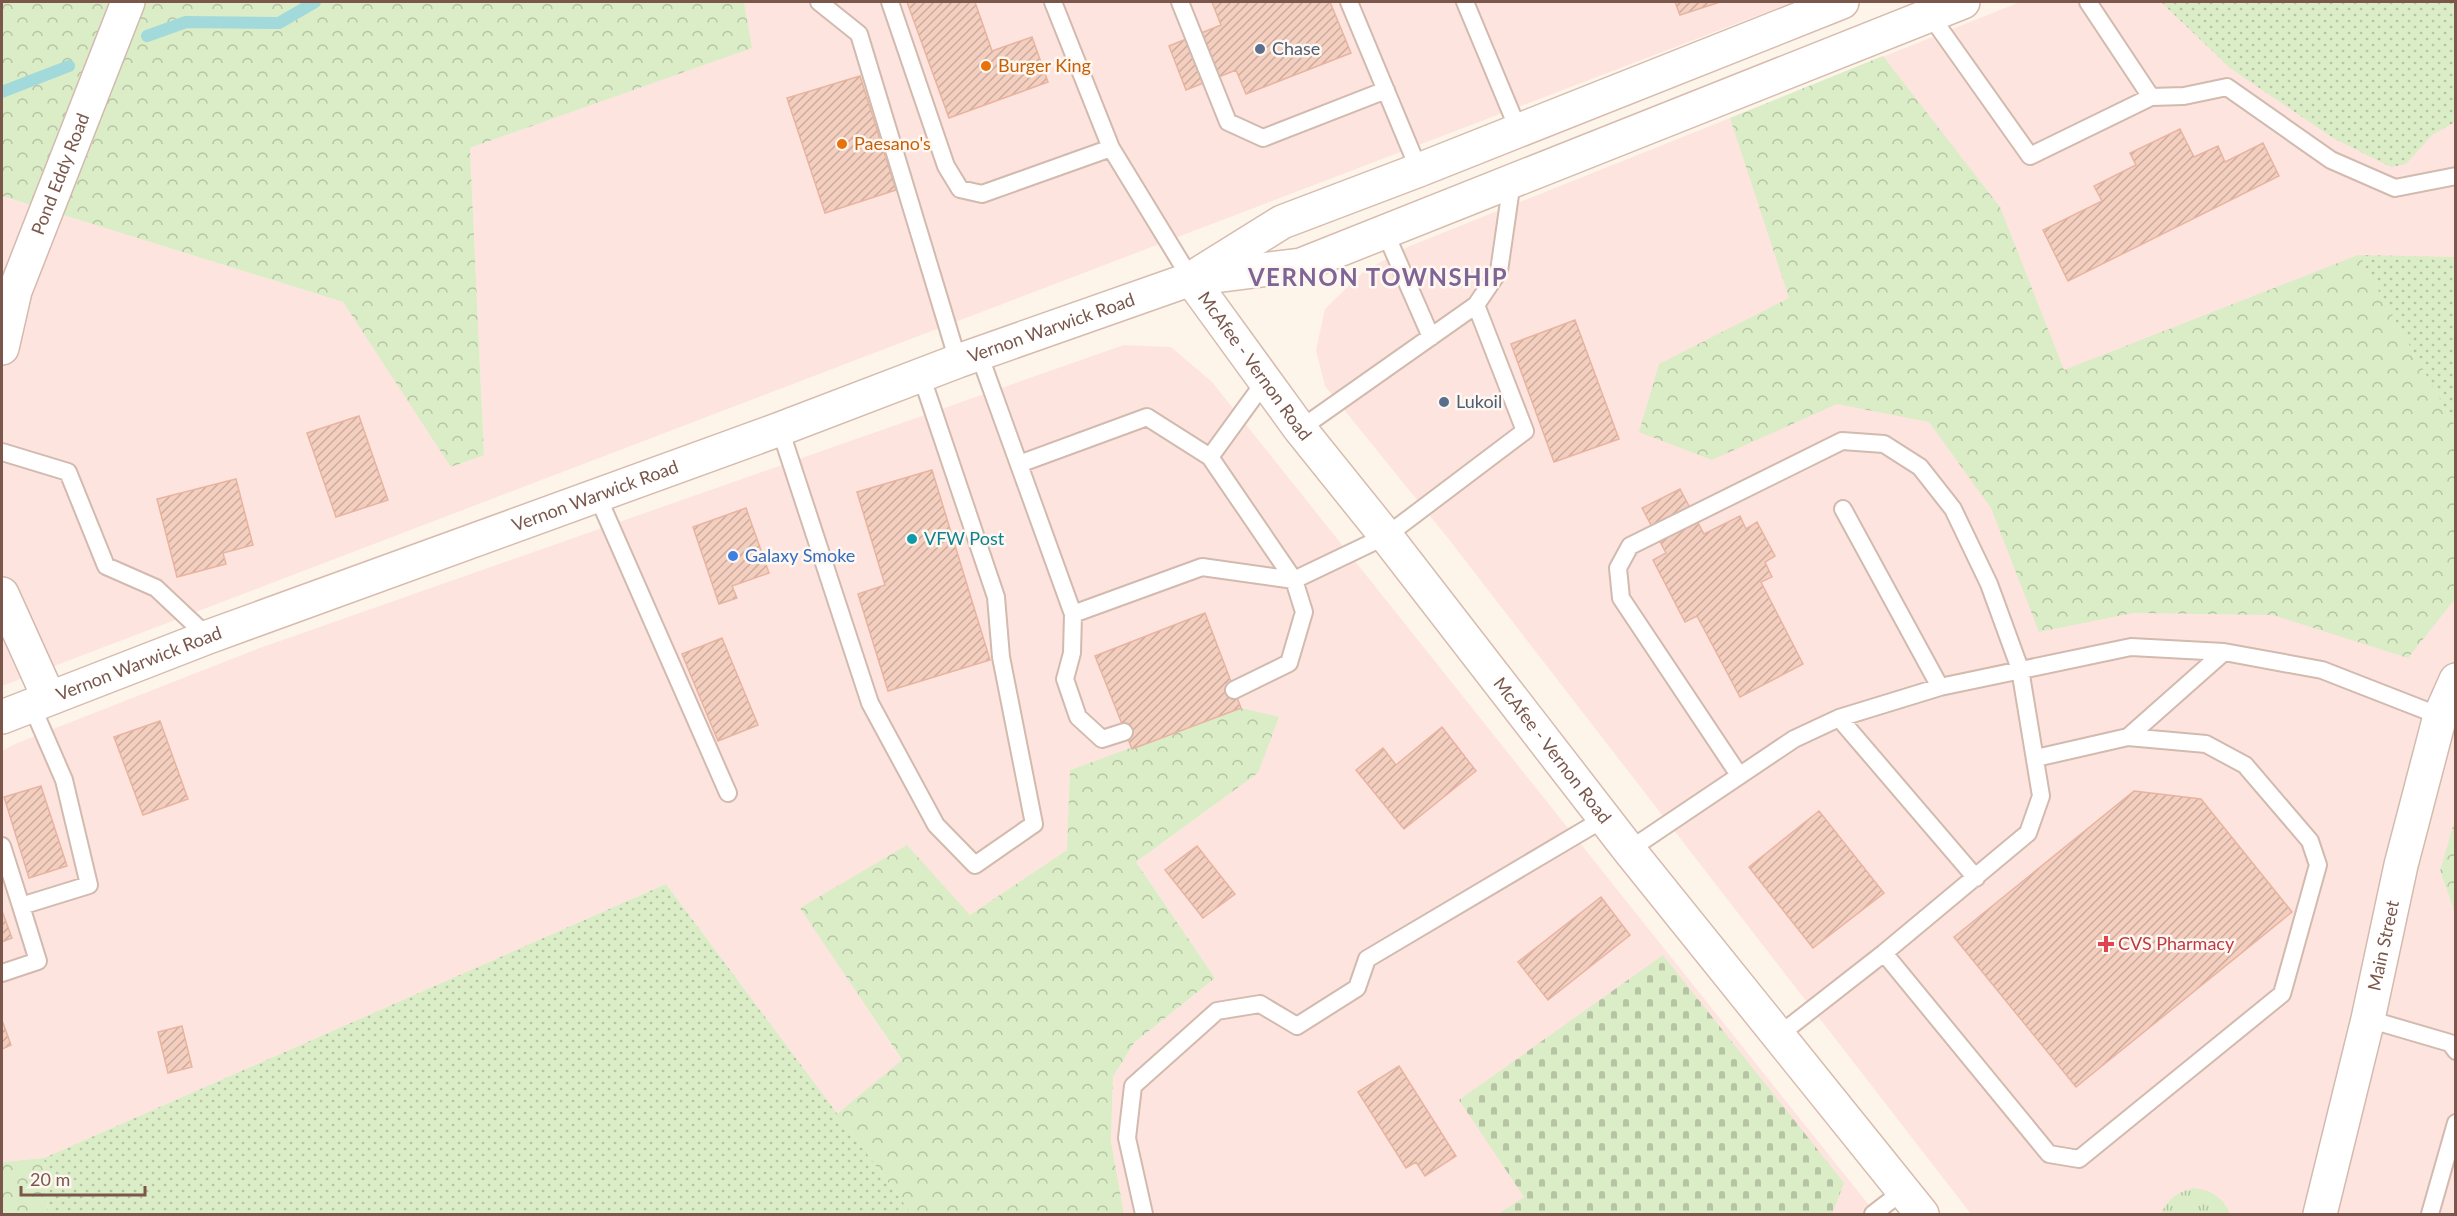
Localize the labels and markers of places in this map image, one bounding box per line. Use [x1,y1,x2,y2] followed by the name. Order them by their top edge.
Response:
[1272,37,1320,59] place label: Chase
[1253,42,1267,56] marker: Chase
[998,54,1091,76] place label: Burger King
[979,59,993,73] marker: Burger King
[854,132,931,154] place label: Paesano's
[835,137,849,151] marker: Paesano's
[1456,390,1502,412] place label: Lukoil
[1437,395,1451,409] marker: Lukoil
[924,527,1005,549] place label: VFW Post
[905,532,919,546] marker: VFW Post
[745,544,855,566] place label: Galaxy Smoke
[726,549,740,563] marker: Galaxy Smoke
[2118,932,2235,954] place label: CVS Pharmacy
[2099,937,2113,951] marker: CVS Pharmacy

